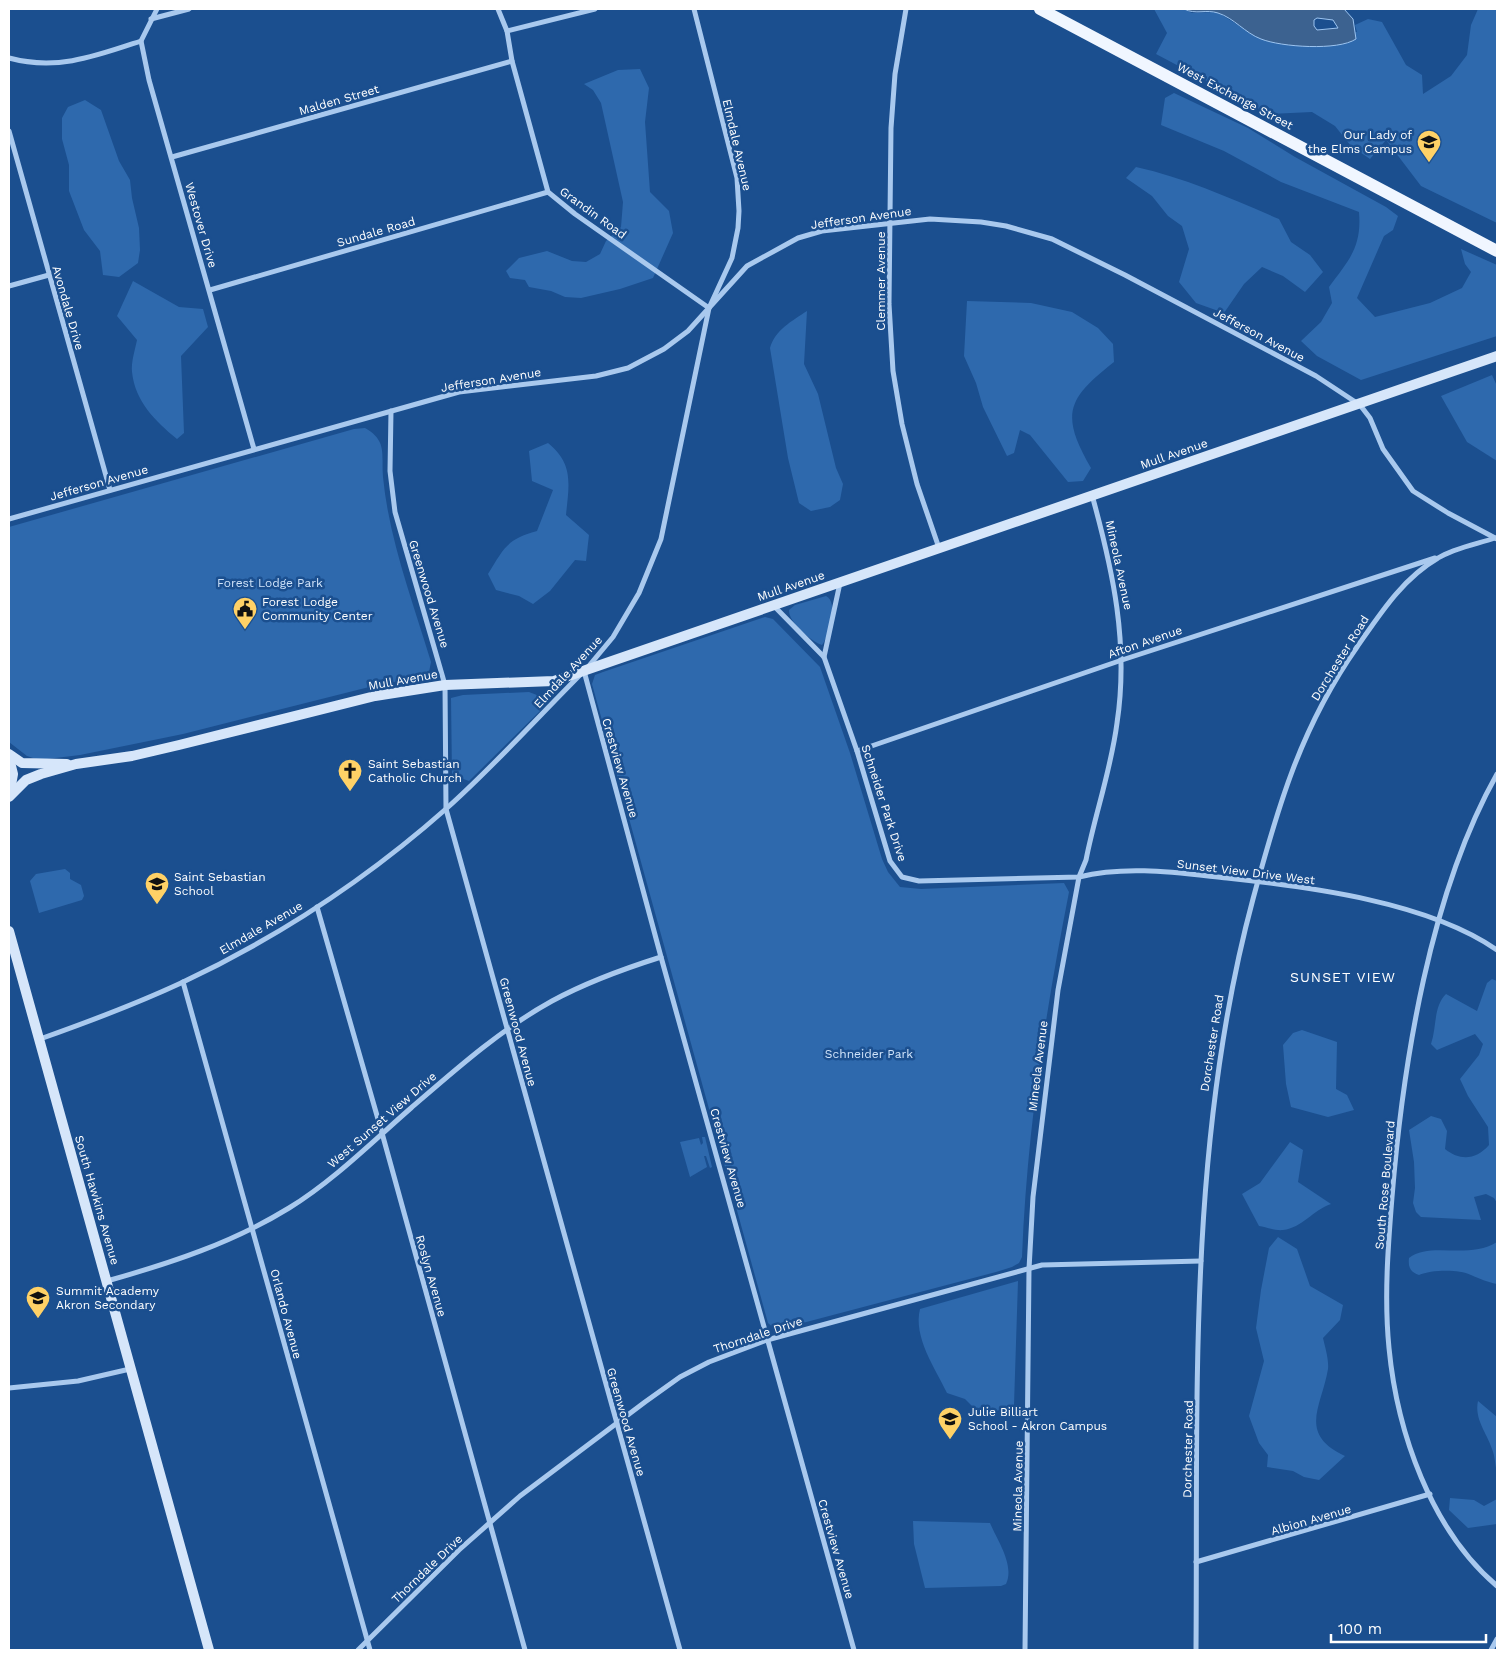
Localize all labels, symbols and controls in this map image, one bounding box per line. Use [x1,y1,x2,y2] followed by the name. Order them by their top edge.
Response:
[1175,59,1295,133] street label: West Exchange Street
[297,82,381,118] street label: Malden Street
[720,98,754,192] street label: Elmdale Avenue
[1308,128,1412,156] place label: Our Lady of the Elms Campus
[1416,129,1442,163] school or university icon: Our Lady of the Elms Campus
[182,181,220,269] street label: Westover Drive
[557,184,629,242] street label: Grandin Road
[810,204,912,232] street label: Jefferson Avenue
[335,214,417,250] street label: Sundale Road
[874,231,888,331] street label: Clemmer Avenue
[49,264,87,352] street label: Avondale Drive
[1211,305,1307,365] street label: Jefferson Avenue
[440,365,542,395] street label: Jefferson Avenue
[1138,436,1210,472] street label: Mull Avenue
[48,462,150,504] street label: Jefferson Avenue
[1103,519,1135,611] street label: Mineola Avenue
[406,538,452,650] street label: Greenwood Avenue
[755,568,827,604] street label: Mull Avenue
[217,576,323,590] park label: Forest Lodge Park
[262,595,373,623] place label: Forest Lodge Community Center
[232,596,258,630] public building icon: Forest Lodge Community Center
[1308,613,1372,703] street label: Dorchester Road
[1106,623,1184,661] street label: Afton Avenue
[531,633,605,711] street label: Elmdale Avenue
[367,667,439,693] street label: Mull Avenue
[599,716,641,820] street label: Crestview Avenue
[858,743,910,863] street label: Schneider Park Drive
[368,757,462,785] place label: Saint Sebastian Catholic Church
[337,758,363,792] church icon: Saint Sebastian Catholic Church
[1176,857,1316,887] street label: Sunset View Drive West
[174,870,266,898] place label: Saint Sebastian School
[144,871,170,905] school or university icon: Saint Sebastian School
[217,898,305,957] street label: Elmdale Avenue
[1290,969,1396,985] district label: SUNSET VIEW
[497,976,539,1088] street label: Greenwood Avenue
[1197,994,1227,1092] street label: Dorchester Road
[1025,1020,1051,1112] street label: Mineola Avenue
[825,1047,913,1061] park label: Schneider Park
[325,1069,439,1171] street label: West Sunset View Drive
[707,1106,749,1210] street label: Crestview Avenue
[1372,1120,1398,1250] street label: South Rose Boulevard
[72,1134,122,1266] street label: South Hawkins Avenue
[413,1234,449,1319] street label: Roslyn Avenue
[267,1268,305,1361] street label: Orlando Avenue
[56,1284,160,1312] place label: Summit Academy Akron Secondary
[25,1285,51,1319] school or university icon: Summit Academy Akron Secondary
[712,1314,804,1356] street label: Thorndale Drive
[604,1366,648,1478] street label: Greenwood Avenue
[1180,1400,1196,1498] street label: Dorchester Road
[968,1405,1107,1433] place label: Julie Billiart School - Akron Campus
[937,1406,963,1440] school or university icon: Julie Billiart School - Akron Campus
[1010,1440,1026,1532] street label: Mineola Avenue
[815,1497,857,1601] street label: Crestview Avenue
[1269,1502,1353,1538] street label: Albion Avenue
[389,1532,465,1606] street label: Thorndale Drive
[1331,1612,1486,1644] scale bar
[1338,1620,1382,1638] text: 100 m

